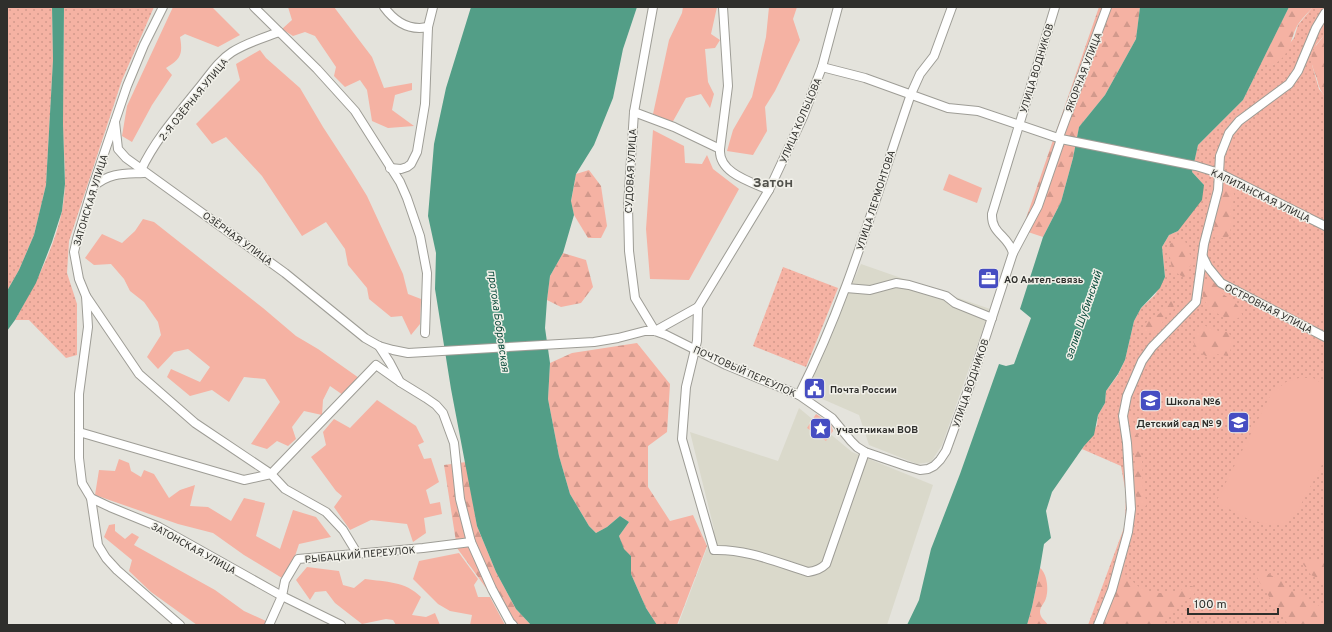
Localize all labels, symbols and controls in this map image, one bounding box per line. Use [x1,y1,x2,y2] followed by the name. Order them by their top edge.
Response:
[1018,22,1057,115] street label: УЛИЦА ВОДНИКОВ
[1063,30,1106,114] street label: ЯКОРНАЯ УЛИЦА
[157,56,232,144] street label: 2-Я ОЗЁРНАЯ УЛИЦА
[777,76,825,165] street label: УЛИЦА КОЛЬЦОВА
[623,128,640,214] street label: СУДОВАЯ УЛИЦА
[854,148,899,252] street label: УЛИЦА ЛЕРМОНТОВА
[71,153,112,248] street label: ЗАТОНСКАЯ УЛИЦА
[1208,167,1313,226] street label: КАПИТАНСКАЯ УЛИЦА
[753,175,793,192] district label: Затон
[200,209,275,269] street label: ОЗЁРНАЯ УЛИЦА
[975,266,1001,292] office icon: АО Амтел-связь
[484,269,512,373] water label: протока Бобровская
[1062,269,1106,361] water label: залив Шубинский
[1004,274,1084,287] place label: АО Амтел-связь
[1222,281,1315,337] street label: ОСТРОВНАЯ УЛИЦА
[950,337,993,430] street label: УЛИЦА ВОДНИКОВ
[691,344,798,401] street label: ПОЧТОВЫЙ ПЕРЕУЛОК
[802,376,828,402] public building icon: Почта России
[830,384,897,397] place label: Почта России
[1137,388,1163,414] school or university icon: Школа №6
[1166,396,1221,409] place label: Школа №6
[1225,410,1251,436] school or university icon: Детский сад № 9
[807,416,833,442] place icon: участникам ВОВ
[1137,418,1222,431] place label: Детский сад № 9
[836,424,918,437] place label: участникам ВОВ
[148,520,238,578] street label: ЗАТОНСКАЯ УЛИЦА
[304,544,416,567] street label: РЫБАЦКИЙ ПЕРЕУЛОК
[1188,590,1278,616] scale bar
[1194,597,1227,613] text: 100 m

